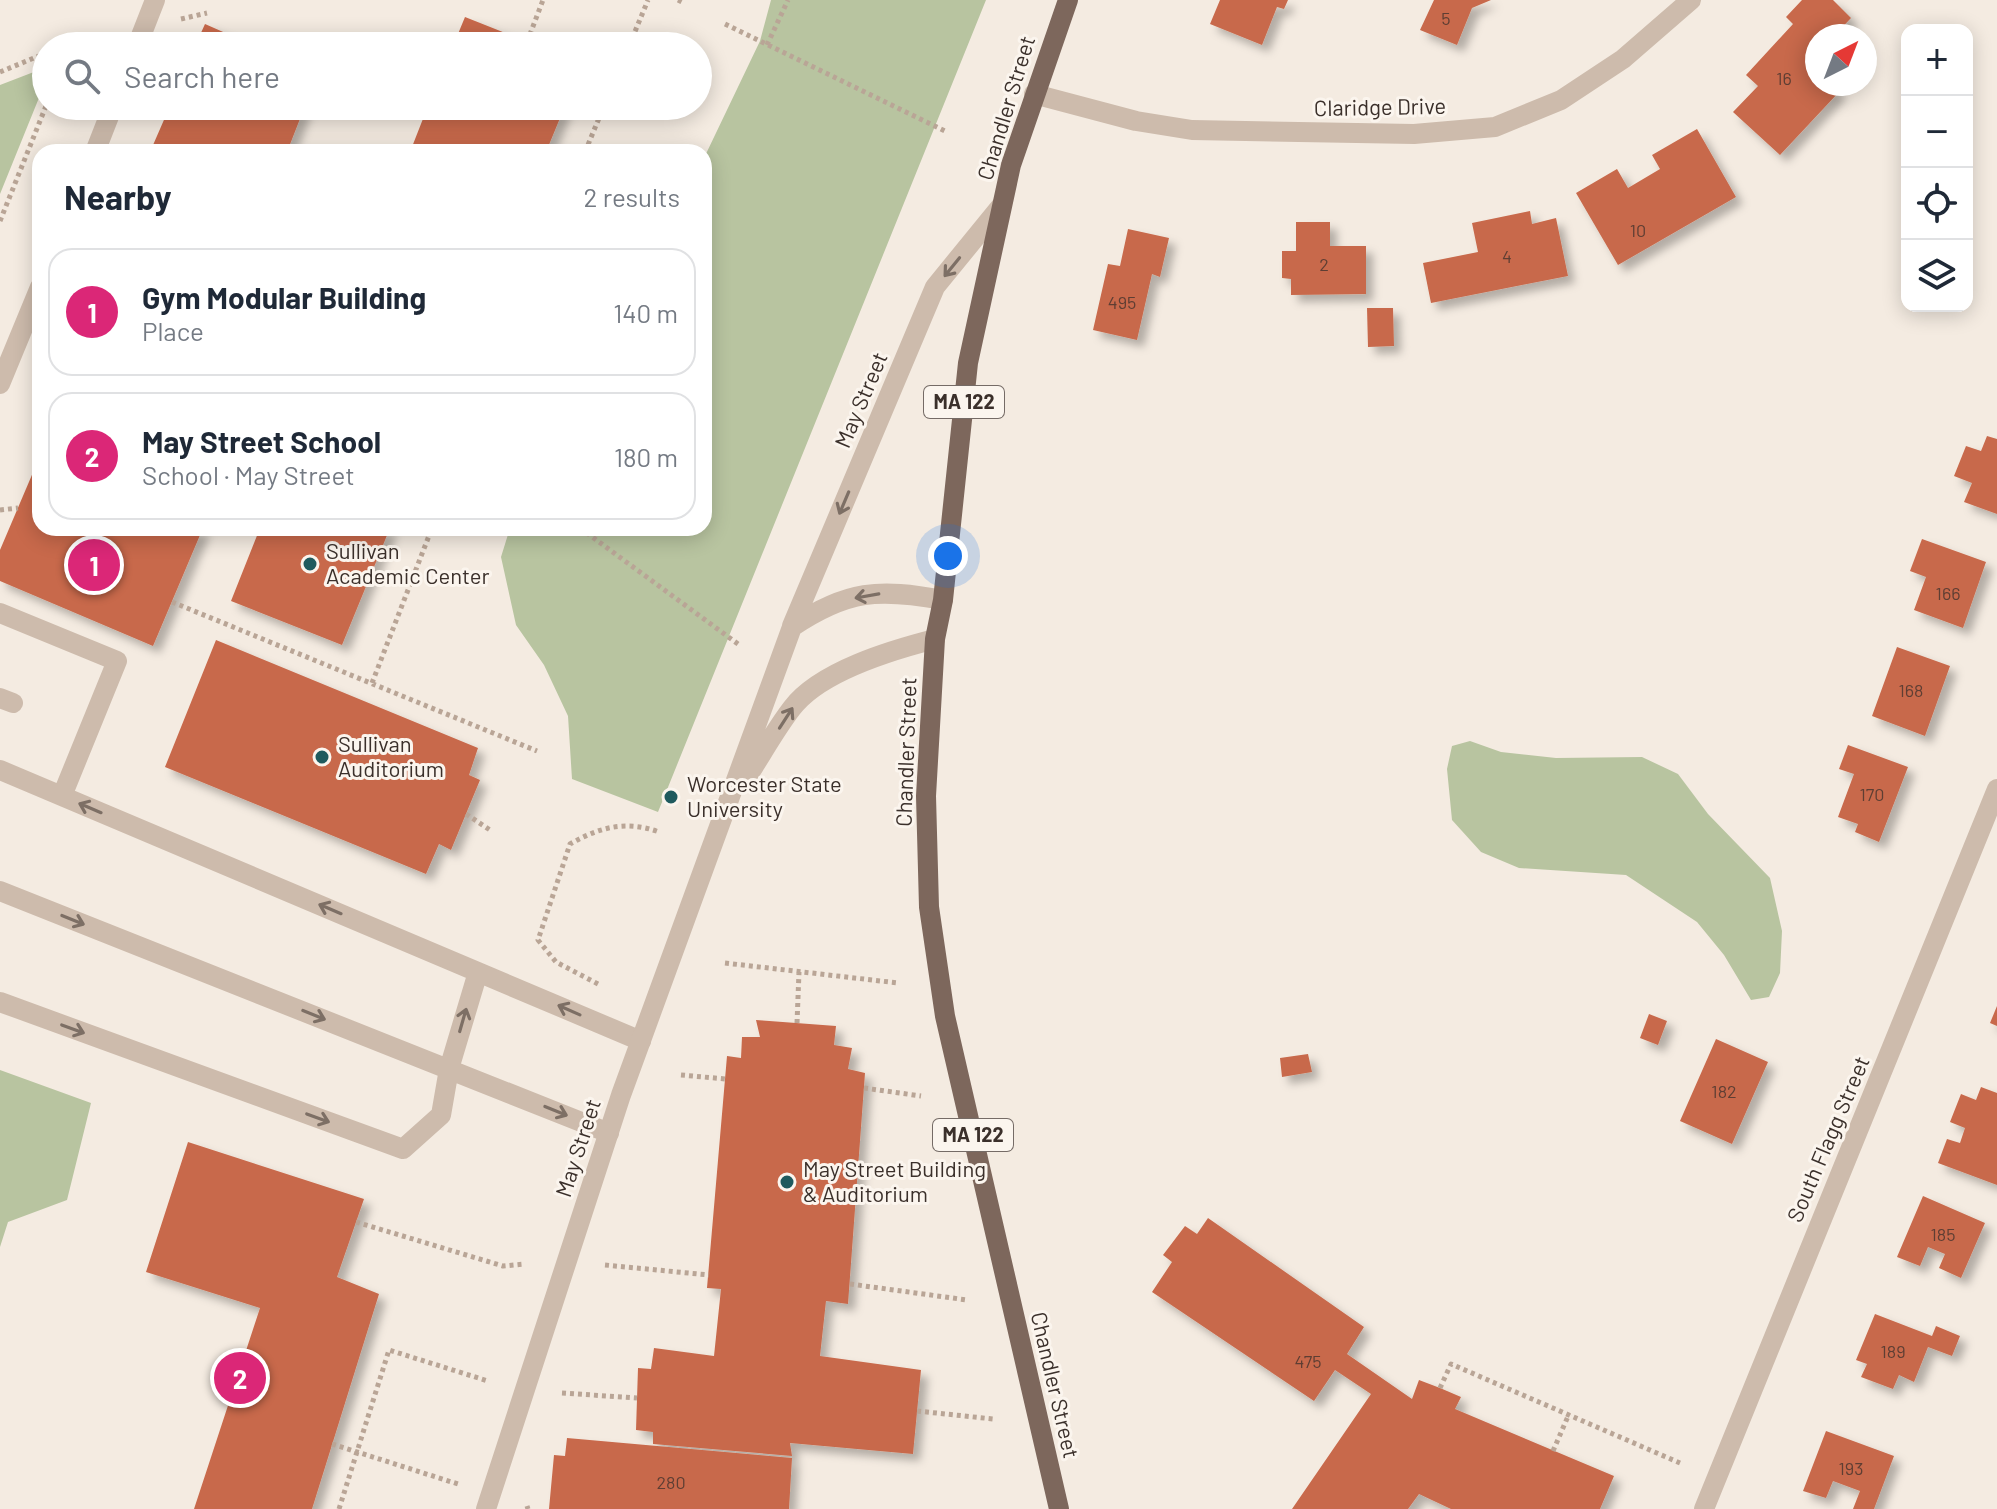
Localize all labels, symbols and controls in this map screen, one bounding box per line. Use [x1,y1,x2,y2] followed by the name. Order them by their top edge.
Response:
[1441,7,1451,29] house number: 5
[1805,24,1877,96] north arrow
[1901,24,1973,312] map controls
[1901,24,1973,96] button: +
[32,32,712,120] search box
[971,32,1039,183] street label: Chandler Street
[60,54,104,98] icon: search
[124,58,280,94] text: Search here
[1776,67,1792,89] house number: 16
[1314,92,1446,120] street label: Claridge Drive
[1901,96,1973,168] button: −
[1901,168,1973,240] button: locate
[64,176,172,217] text: Nearby
[584,181,680,212] text: 2 results
[1630,219,1646,241] house number: 10
[1901,240,1973,312] button: layers
[1502,245,1512,267] house number: 4
[1319,253,1329,275] house number: 2
[943,256,960,277] one-way arrow
[142,279,426,315] text: Gym Modular Building
[1108,291,1136,313] house number: 495
[87,297,97,328] text: 1
[613,297,678,328] text: 140 m
[142,315,204,346] text: Place
[828,348,892,451] street label: May Street
[924,386,1004,418] road number: MA 122
[142,423,381,459] text: May Street School
[85,441,99,472] text: 2
[614,441,678,472] text: 180 m
[142,459,355,490] text: School · May Street
[836,490,851,514] one-way arrow
[68,535,120,595] pin: 1
[928,536,968,576] your location
[326,537,489,588] place label: Sullivan Academic Center
[301,555,319,573] marker: Sullivan Academic Center
[1936,582,1960,604] house number: 166
[854,590,880,605] one-way arrow
[889,677,921,827] street label: Chandler Street
[1899,679,1923,701] house number: 168
[778,707,794,730] one-way arrow
[338,730,444,781] place label: Sullivan Auditorium
[313,748,331,766] marker: Sullivan Auditorium
[687,770,842,821] place label: Worcester State University
[1860,783,1884,805] house number: 170
[662,788,680,806] marker: Worcester State University
[78,800,103,815] one-way arrow
[318,901,342,916] one-way arrow
[60,914,85,928] one-way arrow
[557,1002,581,1017] one-way arrow
[456,1008,471,1034] one-way arrow
[301,1009,326,1024] one-way arrow
[60,1023,85,1037] one-way arrow
[1780,1052,1874,1225] street label: South Flagg Street
[1711,1080,1737,1102] house number: 182
[549,1095,605,1200] street label: May Street
[543,1105,568,1120] one-way arrow
[305,1111,330,1126] one-way arrow
[933,1119,1013,1151] road number: MA 122
[803,1155,986,1206] place label: May Street Building & Auditorium
[778,1173,796,1191] marker: May Street Building & Auditorium
[1931,1223,1955,1245] house number: 185
[1026,1309,1085,1461] street label: Chandler Street
[1880,1340,1906,1362] house number: 189
[214,1348,266,1408] pin: 2
[1294,1350,1322,1372] house number: 475
[1839,1457,1863,1479] house number: 193
[656,1471,686,1493] house number: 280

